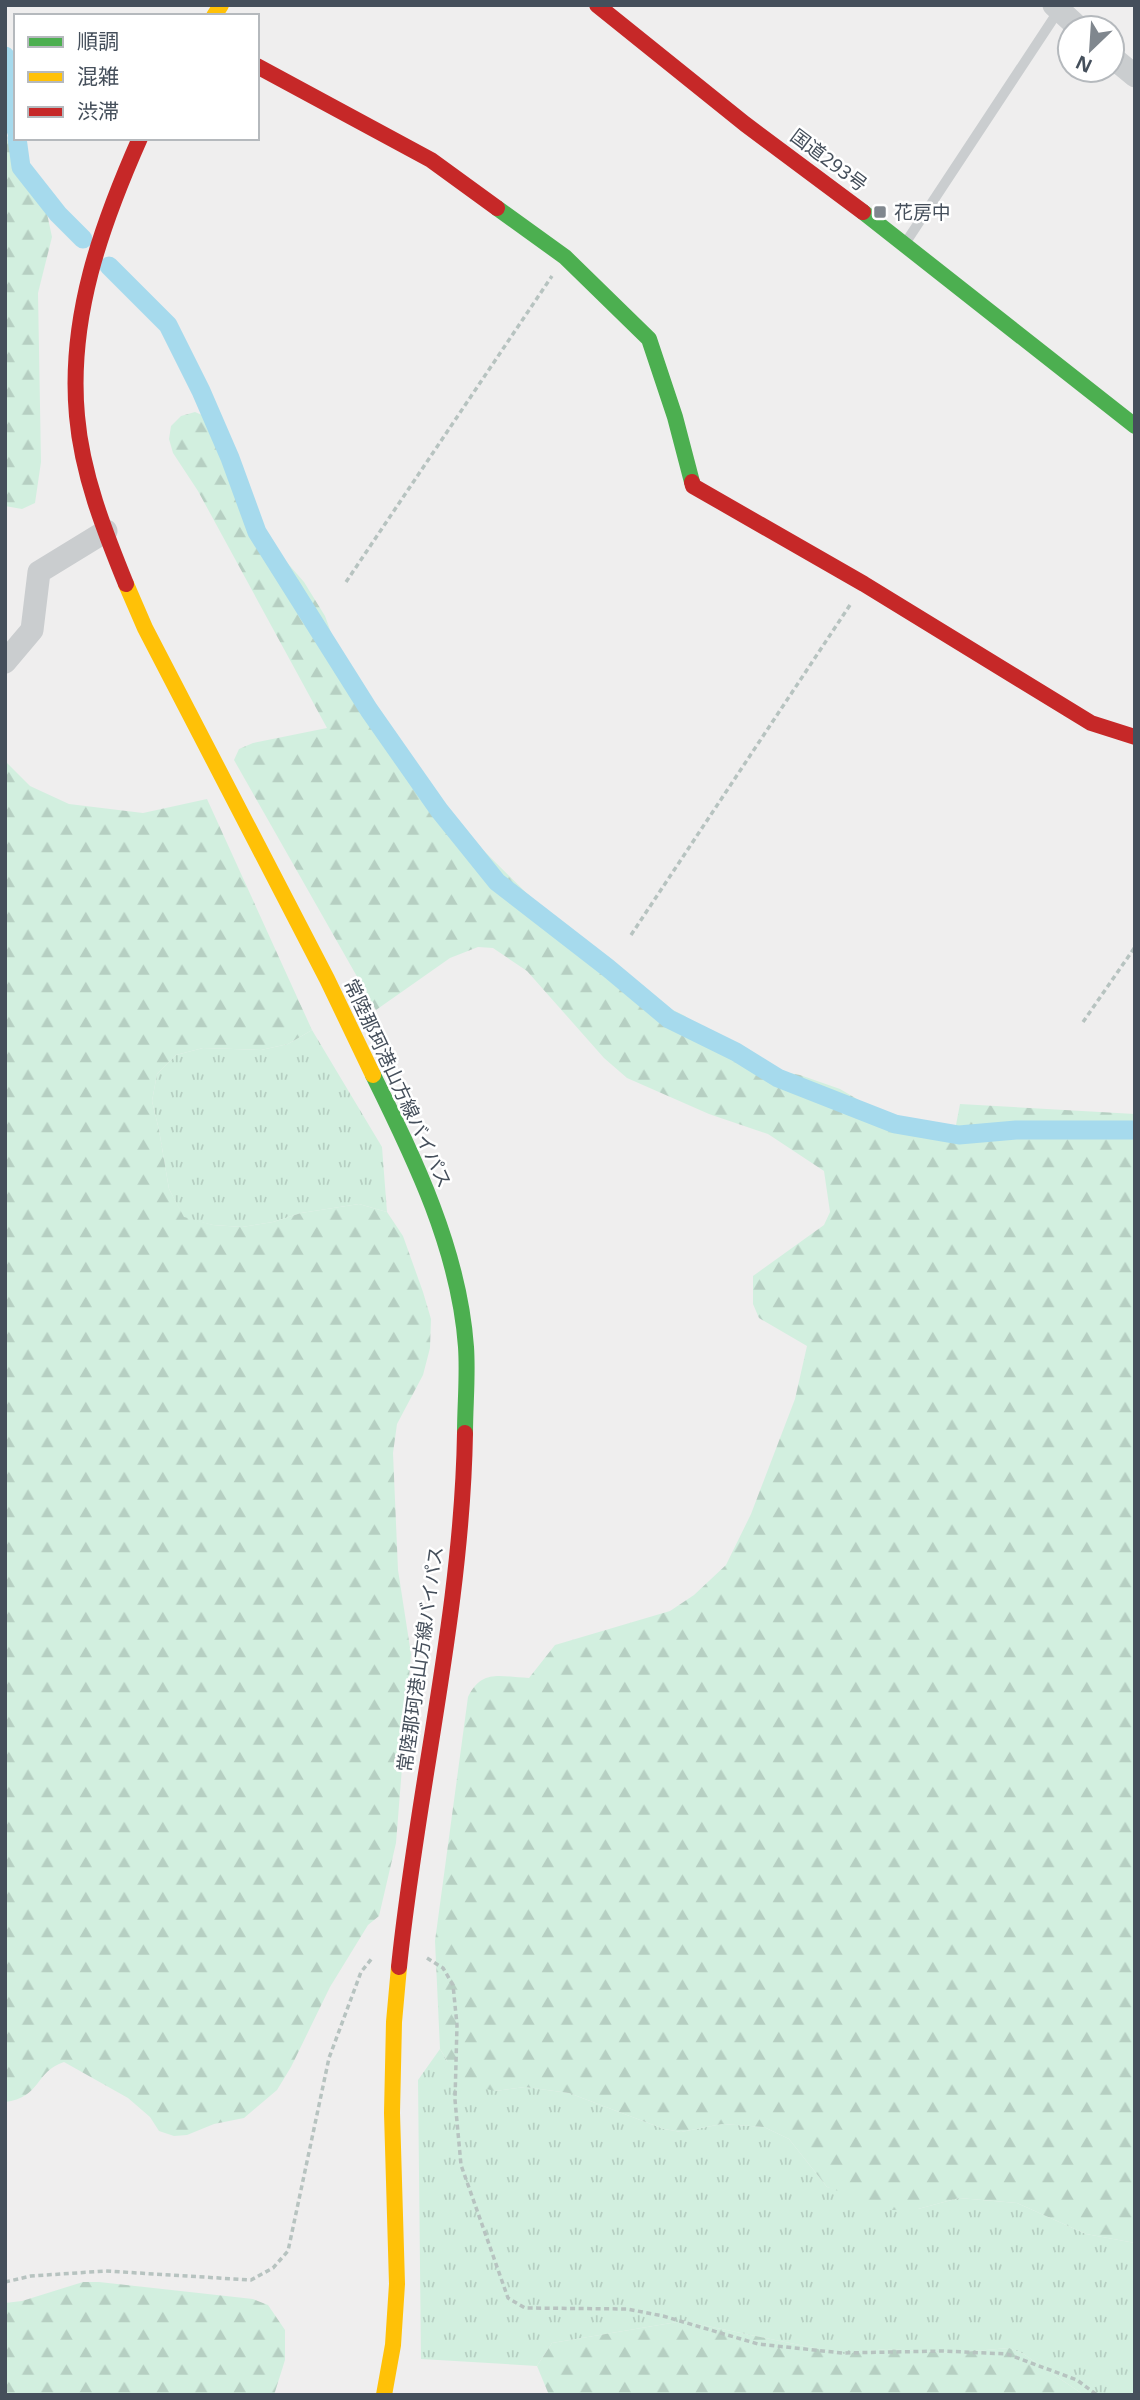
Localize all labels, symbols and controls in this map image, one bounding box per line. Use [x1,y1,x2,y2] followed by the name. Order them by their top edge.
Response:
[14,14,259,140] legend
[1056,14,1126,84] north arrow
[77,27,119,55] text: 順調
[1071,49,1096,79] text: N
[77,62,119,90] text: 混雑
[77,97,119,125] text: 渋滞
[785,123,873,197] street label: 国道293号
[894,199,951,225] place label: 花房中
[872,204,888,220] marker: 花房中
[338,974,458,1192] street label: 常陸那珂港山方線バイパス
[391,1544,449,1774] street label: 常陸那珂港山方線バイパス

